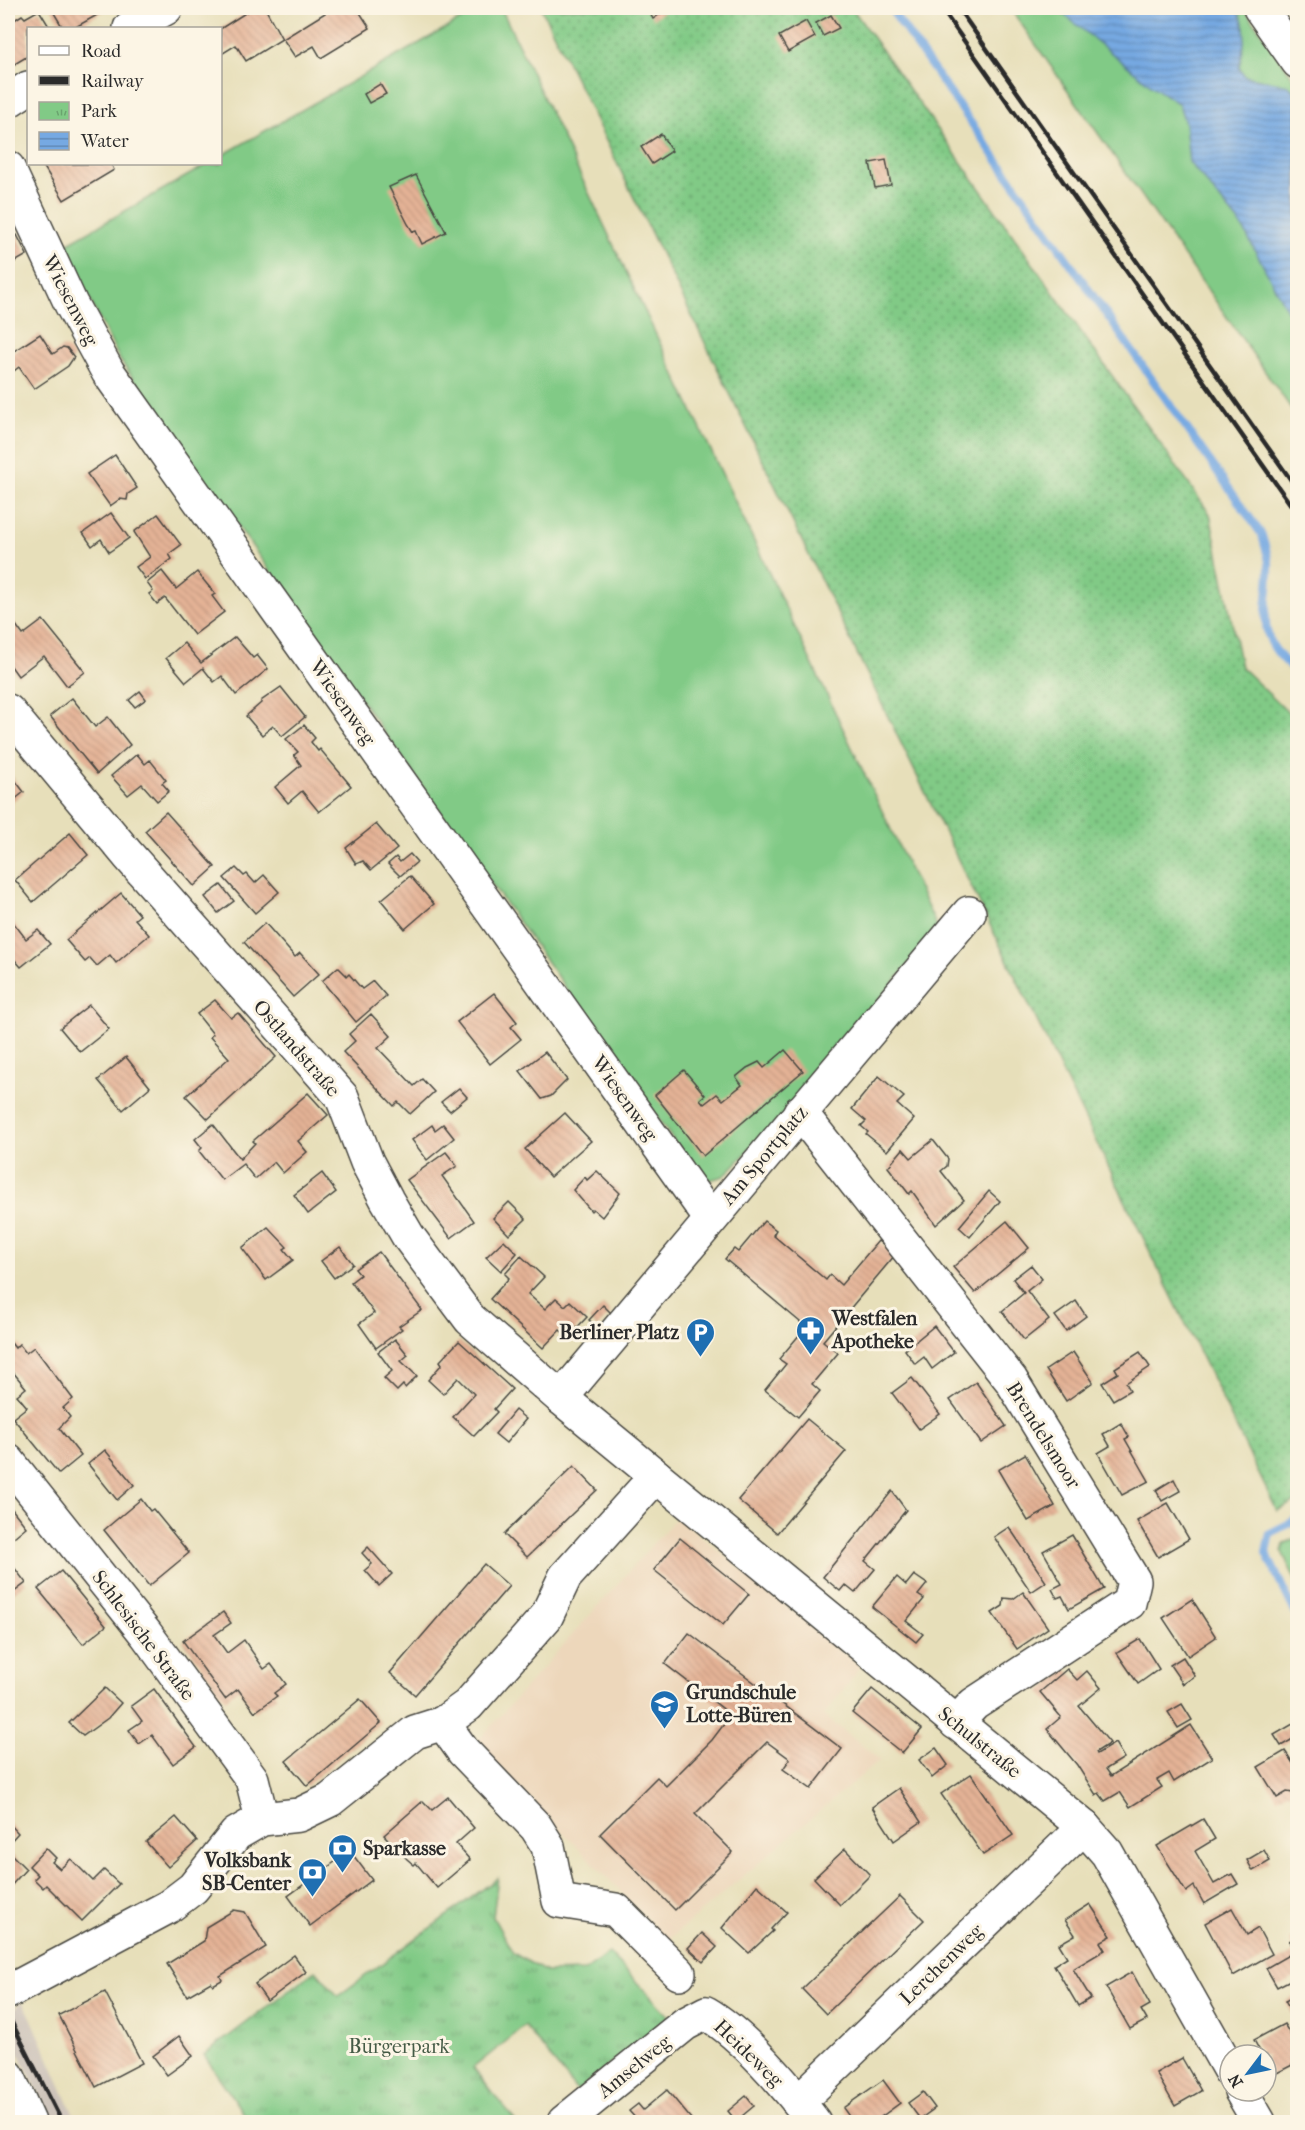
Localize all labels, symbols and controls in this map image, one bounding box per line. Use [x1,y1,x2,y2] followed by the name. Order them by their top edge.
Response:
[27,27,222,165] legend
[81,41,121,62] text: Road
[81,71,145,92] text: Railway
[81,101,118,122] text: Park
[80,131,129,152] text: Water
[37,250,103,350] street label: Wiesenweg
[304,654,381,750] street label: Wiesenweg
[248,995,345,1101] street label: Ostlandstraße
[586,1050,663,1146] street label: Wiesenweg
[716,1101,813,1210] street label: Am Sportplatz
[830,1307,918,1353] place label: Westfalen Apotheke
[795,1314,827,1356] pharmacy icon: Westfalen Apotheke
[684,1316,716,1358] parking icon: Berliner Platz
[559,1321,679,1344] place label: Berliner Platz
[1002,1378,1086,1493] street label: Brendelsmoor
[87,1566,200,1705] street label: Schlesische Straße
[686,1681,796,1727] place label: Grundschule Lotte-Büren
[649,1688,681,1730] school or university icon: Grundschule Lotte-Büren
[934,1702,1026,1783] street label: Schulstraße
[326,1832,358,1874] bank icon: Sparkasse
[363,1837,446,1860] place label: Sparkasse
[202,1849,292,1895] place label: Volksbank SB-Center
[296,1856,328,1898] bank icon: Volksbank SB-Center
[895,1919,988,2010] street label: Lerchenweg
[709,2015,788,2092] street label: Heideweg
[592,2030,676,2103] street label: Amselweg
[348,2035,450,2058] park label: Bürgerpark
[1218,2043,1278,2103] north arrow
[1224,2070,1247,2091] text: N

